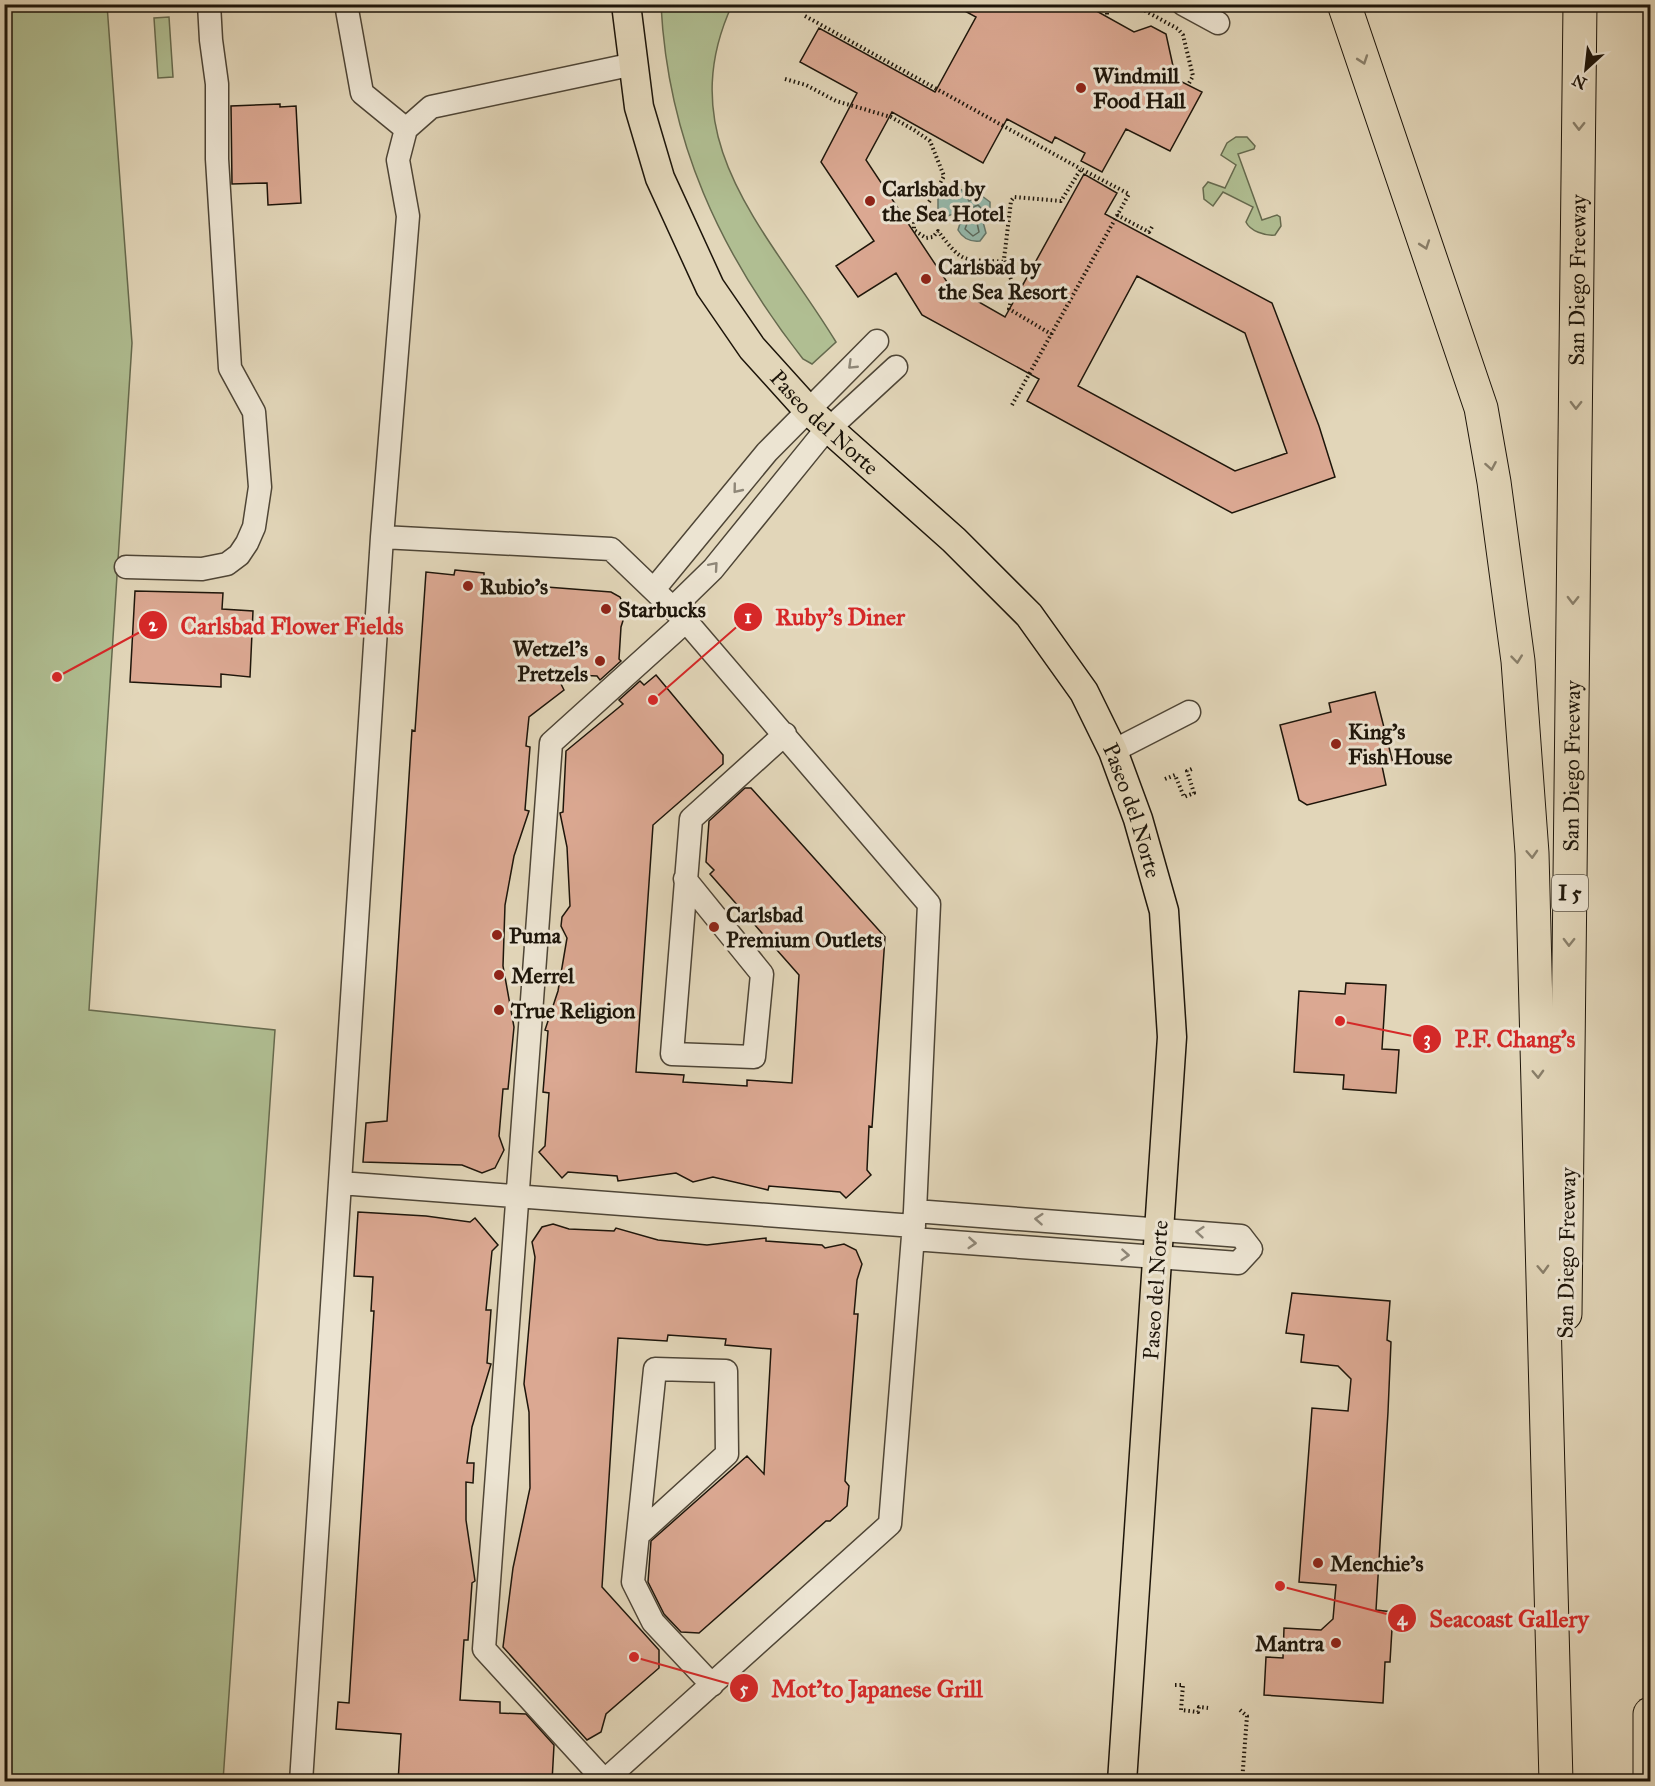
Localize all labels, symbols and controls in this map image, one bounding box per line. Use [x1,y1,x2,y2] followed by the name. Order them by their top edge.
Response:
[1556,39,1616,99] north arrow
[1355,54,1368,65] one-way arrow
[1093,62,1186,114] place label: Windmill Food Hall
[1569,70,1590,93] text: N
[1074,81,1088,95] marker: Windmill Food Hall
[1573,121,1585,130] one-way arrow
[881,175,1006,227] place label: Carlsbad by the Sea Hotel
[863,194,877,208] marker: Carlsbad by the Sea Hotel
[1563,194,1592,366] street label: San Diego Freeway
[1418,239,1431,250] one-way arrow
[937,253,1068,305] place label: Carlsbad by the Sea Resort
[919,272,933,286] marker: Carlsbad by the Sea Resort
[849,357,860,368] one-way arrow
[764,365,884,481] street label: Paseo del Norte
[1569,400,1582,409] one-way arrow
[1485,461,1497,471] one-way arrow
[733,482,744,493] one-way arrow
[707,562,718,573] one-way arrow
[480,573,548,600] place label: Rubio's
[461,579,475,593] marker: Rubio's
[1567,595,1579,604] one-way arrow
[618,596,706,623] place label: Starbucks
[733,596,916,638] callout: Ruby’s Diner
[599,602,613,616] marker: Starbucks
[775,602,906,632] text: Ruby’s Diner
[138,604,415,646] callout: Carlsbad Flower Fields
[744,606,752,628] text: 1
[181,611,404,641] text: Carlsbad Flower Fields
[149,614,159,636] text: 2
[512,635,588,687] place label: Wetzel's Pretzels
[593,654,607,668] marker: Wetzel's Pretzels
[1510,655,1523,664] one-way arrow
[1557,680,1586,852] street label: San Diego Freeway
[1348,718,1452,770] place label: King's Fish House
[1329,737,1343,751] marker: King's Fish House
[1097,739,1167,881] street label: Paseo del Norte
[1525,849,1538,858] one-way arrow
[1552,875,1588,911] road number: I 5
[726,901,882,953] place label: Carlsbad Premium Outlets
[707,920,721,934] marker: Carlsbad Premium Outlets
[509,922,562,949] place label: Puma
[490,928,504,942] marker: Puma
[1563,937,1576,946] one-way arrow
[511,962,575,989] place label: Merrel
[492,968,506,982] marker: Merrel
[510,997,635,1024] place label: True Religion
[492,1003,506,1017] marker: True Religion
[1412,1018,1587,1060] callout: P.F. Chang's
[1455,1024,1576,1054] text: P.F. Chang's
[1423,1028,1431,1051] text: 3
[1531,1070,1544,1079] one-way arrow
[1552,1166,1582,1339] street label: San Diego Freeway
[1034,1213,1043,1226] one-way arrow
[1137,1219,1174,1361] street label: Paseo del Norte
[1195,1226,1204,1239] one-way arrow
[967,1236,976,1249] one-way arrow
[1121,1248,1130,1261] one-way arrow
[1536,1265,1549,1274] one-way arrow
[1330,1550,1423,1577] place label: Menchie's
[1311,1556,1325,1570] marker: Menchie's
[1387,1597,1601,1639] callout: Seacoast Gallery
[1429,1604,1591,1634] text: Seacoast Gallery
[1397,1608,1408,1631] text: 4
[1255,1630,1325,1657] place label: Mantra
[1329,1636,1343,1650] marker: Mantra
[729,1667,994,1709] callout: Mot'to Japanese Grill
[771,1674,983,1704] text: Mot'to Japanese Grill
[740,1678,749,1700] text: 5

